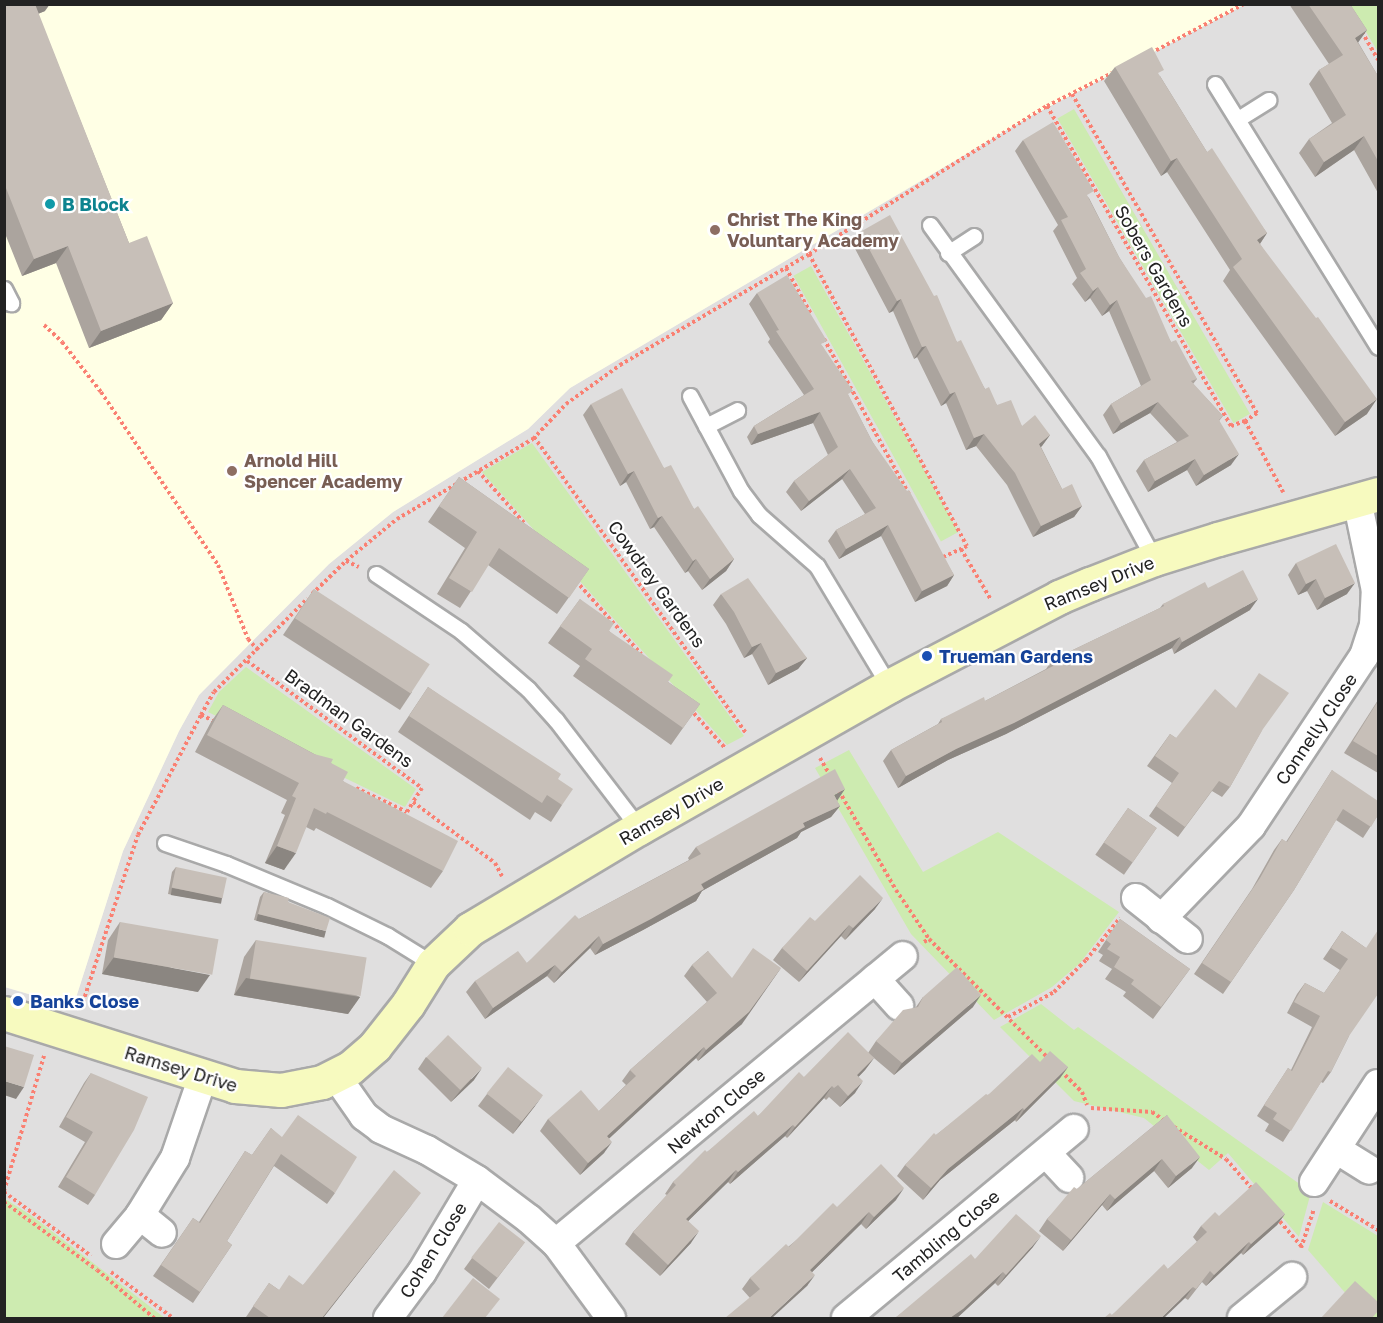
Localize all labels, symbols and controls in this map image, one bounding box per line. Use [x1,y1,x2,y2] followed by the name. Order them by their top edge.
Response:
[62,193,129,215] place label: B Block
[43,197,57,211] marker: B Block
[1110,201,1198,331] street label: Sobers Gardens
[727,209,899,252] place label: Christ The King Voluntary Academy
[708,223,722,237] marker: Christ The King Voluntary Academy
[244,450,402,492] place label: Arnold Hill Spencer Academy
[225,464,239,478] marker: Arnold Hill Spencer Academy
[604,516,710,652] street label: Cowdrey Gardens
[1041,551,1157,615] street label: Ramsey Drive
[939,645,1093,667] place label: Trueman Gardens
[920,649,934,663] marker: Trueman Gardens
[281,664,417,772] street label: Bradman Gardens
[1271,669,1361,789] street label: Connelly Close
[615,772,727,850] street label: Ramsey Drive
[30,990,139,1012] place label: Banks Close
[11,994,25,1008] marker: Banks Close
[122,1042,240,1096] street label: Ramsey Drive
[663,1064,769,1158] street label: Newton Close
[888,1185,1004,1287] street label: Tambling Close
[395,1198,471,1302] street label: Cohen Close

